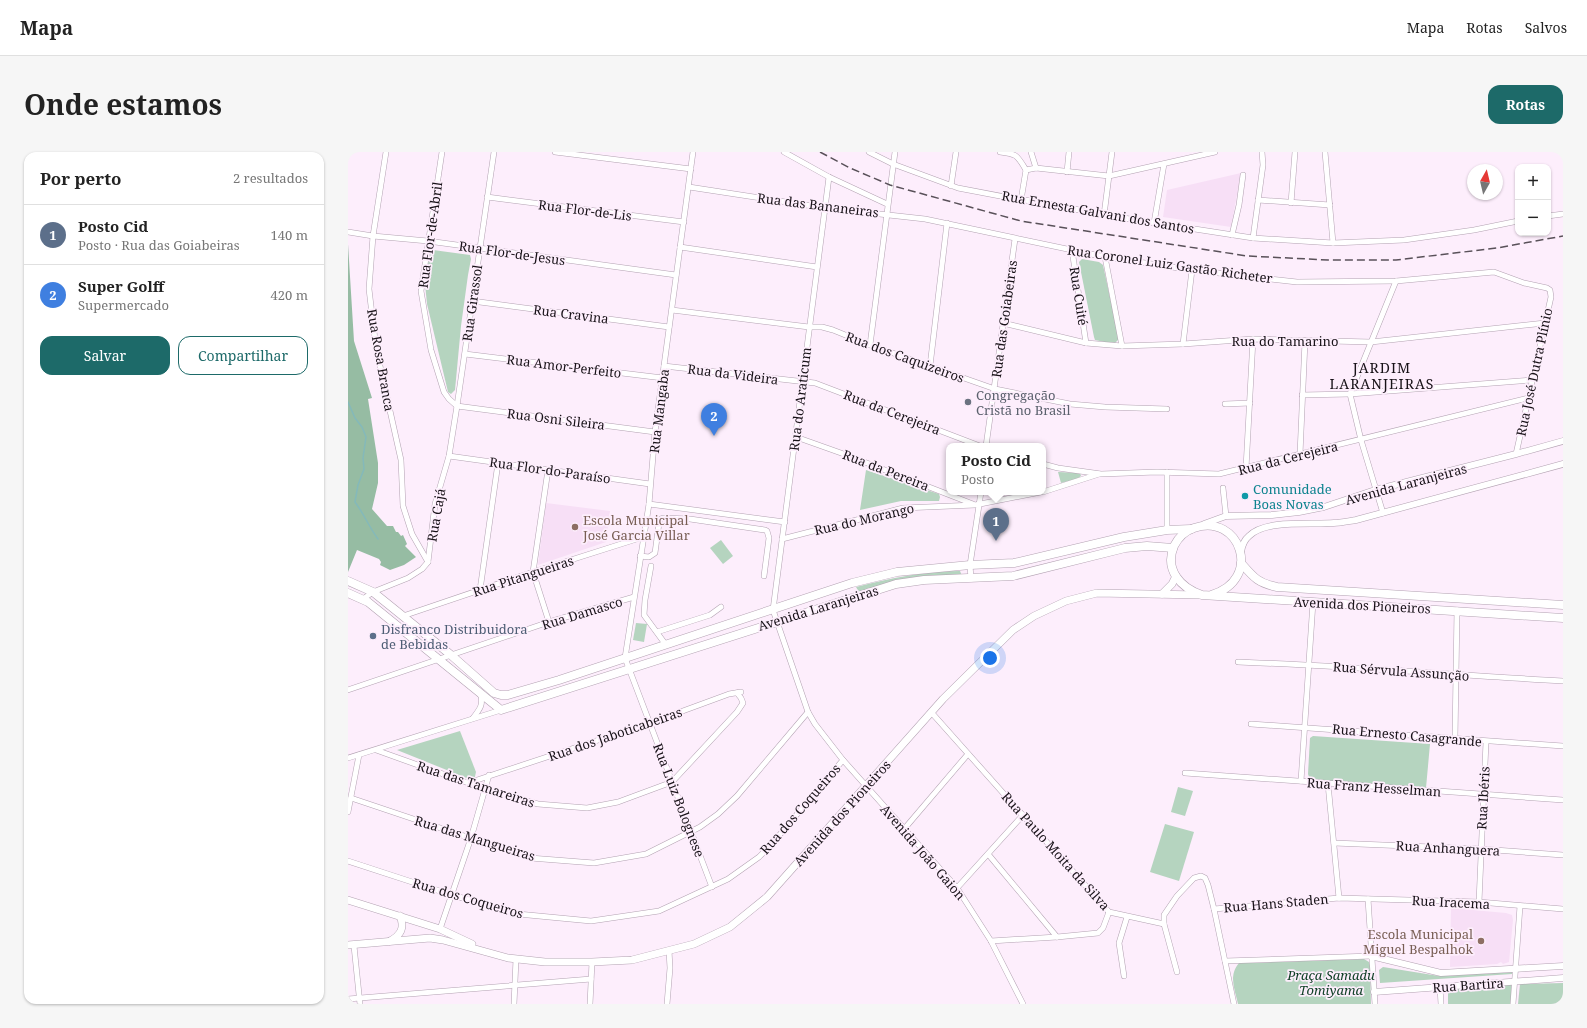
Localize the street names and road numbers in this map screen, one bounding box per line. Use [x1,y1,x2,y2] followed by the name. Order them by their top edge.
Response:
[414,181,446,289] street label: Rua Flor-de-Abril
[1000,186,1196,238] street label: Rua Ernesta Galvani dos Santos
[756,189,880,221] street label: Rua das Bananeiras
[537,195,633,225] street label: Rua Flor-de-Lis
[458,237,567,269] street label: Rua Flor-de-Jesus
[1066,241,1274,287] street label: Rua Coronel Luiz Gastão Richeter
[987,259,1021,379] street label: Rua das Goiabeiras
[458,263,486,343] street label: Rua Girassol
[1065,265,1093,327] street label: Rua Cuité
[532,300,610,328] street label: Rua Cravina
[1512,306,1556,438] street label: Rua José Dutra Plínio
[363,307,399,413] street label: Rua Rosa Branca
[843,327,967,387] street label: Rua dos Caquizeiros
[1231,332,1339,350] street label: Rua do Tamarino
[785,346,815,452] street label: Rua do Araticum
[506,350,622,382] street label: Rua Amor-Perfeito
[687,359,779,389] street label: Rua da Videira
[645,368,673,454] street label: Rua Mangaba
[841,385,943,439] street label: Rua da Cerejeira
[506,404,606,434] street label: Rua Osni Sileira
[1236,437,1340,479] street label: Rua da Cerejeira
[840,445,932,495] street label: Rua da Pereira
[488,453,612,487] street label: Rua Flor-do-Paraíso
[1343,459,1469,509] street label: Avenida Laranjeiras
[422,487,450,543] street label: Rua Cajá
[812,499,916,539] street label: Rua do Morango
[470,551,576,601] street label: Rua Pitangueiras
[756,581,881,635] street label: Avenida Laranjeiras
[539,592,625,634] street label: Rua Damasco
[1293,592,1431,618] street label: Avenida dos Pioneiros
[1332,657,1470,685] street label: Rua Sérvula Assunção
[546,703,684,765] street label: Rua dos Jaboticabeiras
[1331,719,1483,751] street label: Rua Ernesto Casagrande
[649,740,709,860] street label: Rua Luiz Bolognese
[415,756,537,812] street label: Rua das Tamareiras
[789,756,895,870] street label: Avenida dos Pioneiros
[756,760,844,858] street label: Rua dos Coqueiros
[1472,766,1494,830] street label: Rua Ibéris
[1306,773,1442,801] street label: Rua Franz Hesselman
[998,788,1114,914] street label: Rua Paulo Moita da Silva
[876,800,970,904] street label: Avenida João Gaion
[412,811,538,865] street label: Rua das Mangueiras
[1395,836,1501,860] street label: Rua Anhanguera
[410,874,526,922] street label: Rua dos Coqueiros
[1223,889,1330,917] street label: Rua Hans Staden
[1411,891,1491,913] street label: Rua Iracema
[1432,974,1504,996] street label: Rua Bartira

